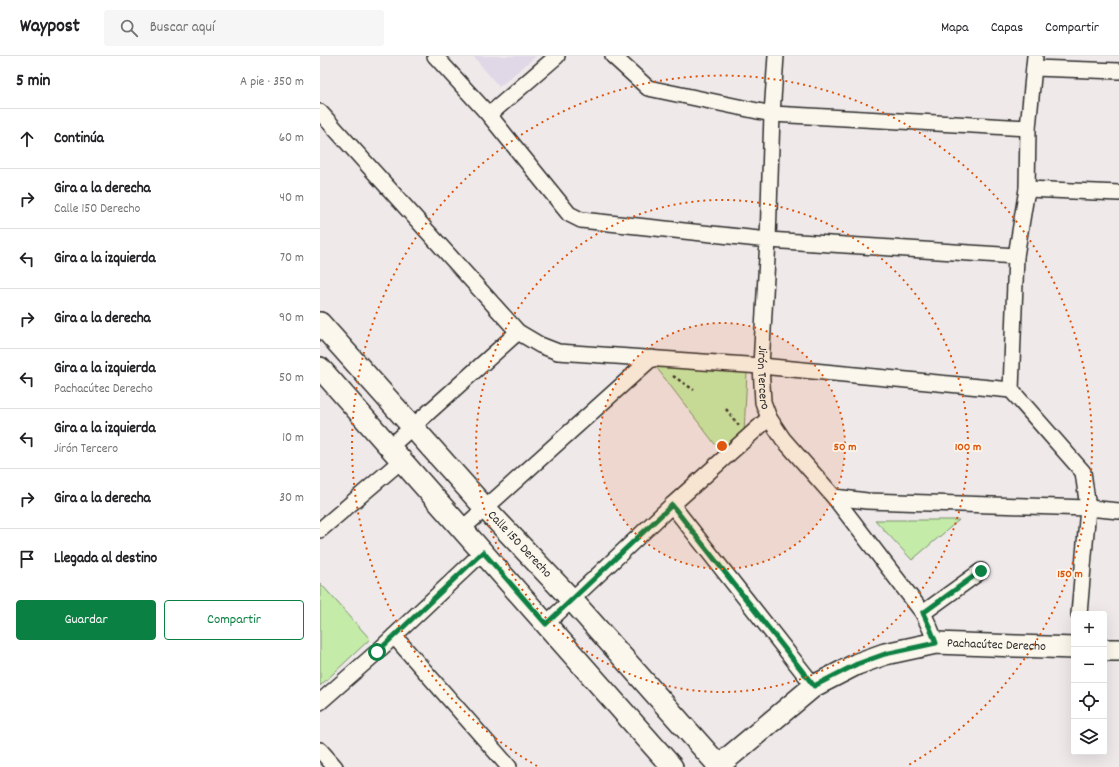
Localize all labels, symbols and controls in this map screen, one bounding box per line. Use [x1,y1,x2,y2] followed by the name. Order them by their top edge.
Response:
[104,10,384,46] search box
[20,14,80,41] text: Waypost
[118,17,140,39] icon: search
[150,17,215,39] text: Buscar aquí
[941,18,969,38] text: Mapa
[991,18,1023,38] text: Capas
[1045,18,1099,38] text: Compartir
[16,70,50,94] text: 5 min
[240,73,304,92] text: A pie · 350 m
[16,128,38,150] icon: ahead
[54,128,104,150] text: Continúa
[279,129,304,148] text: 60 m
[54,178,151,200] text: Gira a la derecha
[16,188,38,210] icon: right
[280,189,304,208] text: 40 m
[54,200,140,219] text: Calle 150 Derecho
[16,248,38,270] icon: left
[54,248,155,270] text: Gira a la izquierda
[280,249,304,268] text: 70 m
[16,308,38,330] icon: right
[54,308,151,330] text: Gira a la derecha
[279,309,304,328] text: 90 m
[751,345,775,413] street label: Jirón Tercero
[54,358,155,380] text: Gira a la izquierda
[16,368,38,390] icon: left
[279,369,304,388] text: 50 m
[54,380,153,399] text: Pachacútec Derecho
[54,418,155,440] text: Gira a la izquierda
[16,428,38,450] icon: left
[282,429,304,448] text: 10 m
[715,439,729,453] centre of rings
[833,439,857,456] text: 50 m
[955,439,981,456] text: 100 m
[54,440,118,459] text: Jirón Tercero
[16,488,38,510] icon: right
[54,488,151,510] text: Gira a la derecha
[279,489,304,508] text: 30 m
[483,506,556,582] street label: Calle 150 Derecho
[16,548,38,570] icon: arrive
[54,548,157,570] text: Llegada al destino
[972,562,990,580] route end
[1057,566,1083,583] text: 150 m
[16,600,156,640] button: Guardar
[164,600,304,640] button: Compartir
[1071,611,1107,755] map controls
[1071,611,1107,647] button: +
[947,634,1046,656] street label: Pachacútec Derecho
[368,643,386,661] route start
[1071,647,1107,683] button: −
[1071,683,1107,719] button: locate
[1071,719,1107,755] button: layers

